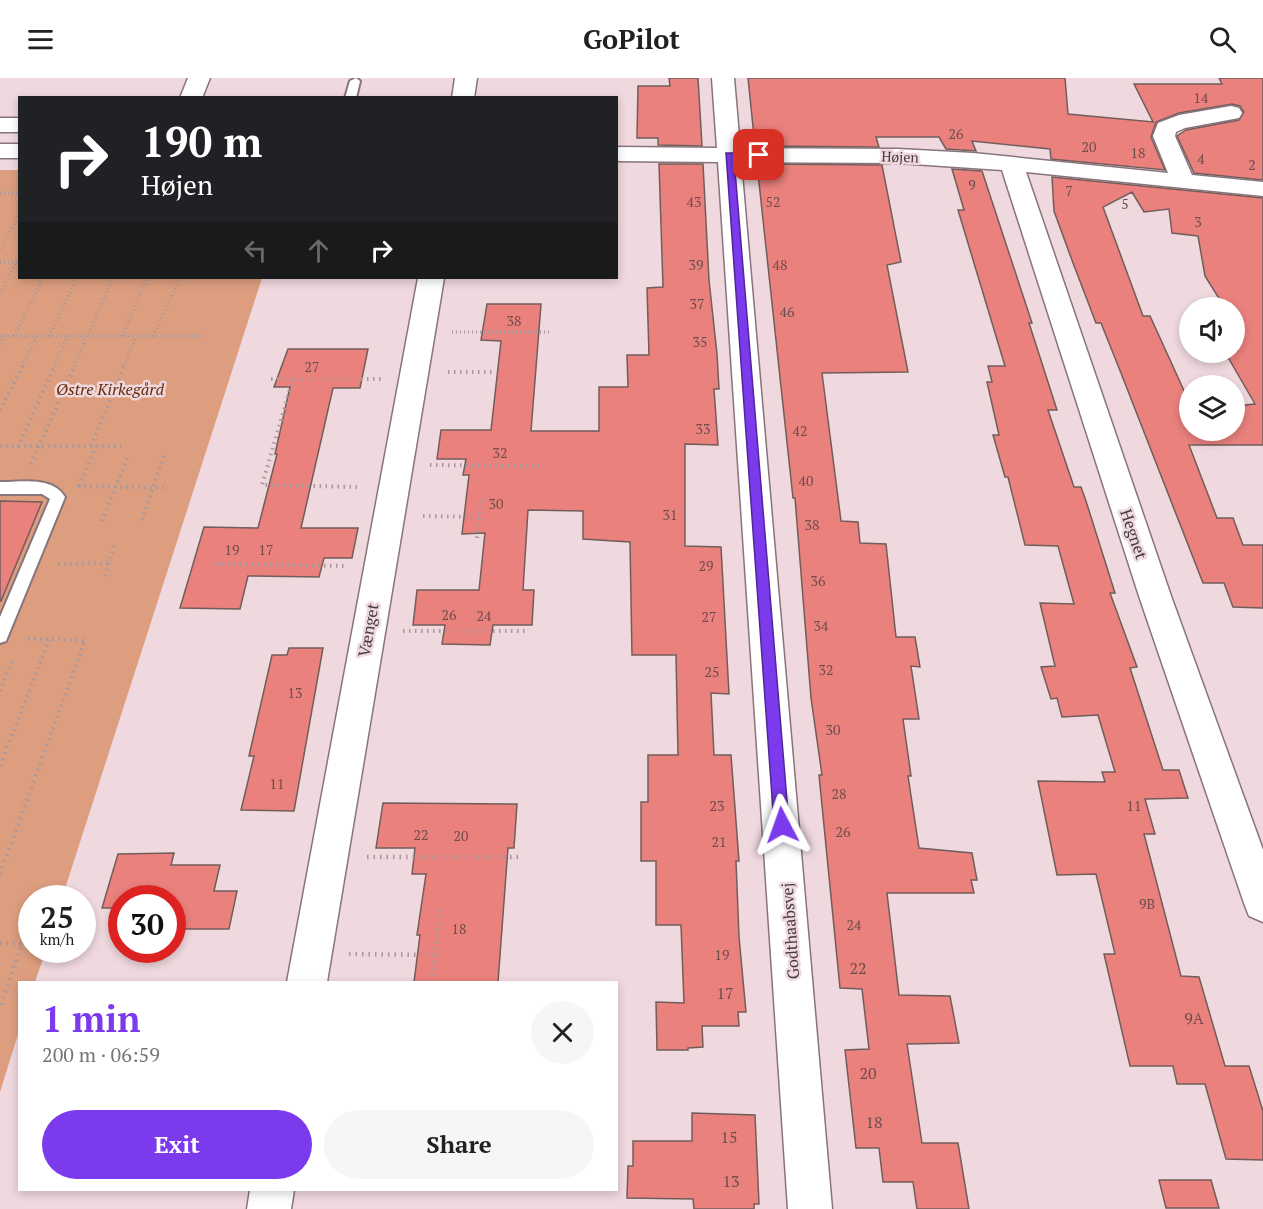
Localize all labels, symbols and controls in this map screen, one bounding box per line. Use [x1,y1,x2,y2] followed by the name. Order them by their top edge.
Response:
[583,21,680,57] text: GoPilot
[24,23,57,56] icon: menu
[1206,23,1239,56] icon: search
[1194,88,1209,107] house number: 14
[141,113,262,169] text: 190 m
[42,120,120,198] icon: right
[949,124,964,143] house number: 26
[733,129,784,180] pin
[1082,137,1096,156] house number: 20
[742,138,775,171] icon: arrive
[1131,143,1145,162] house number: 18
[881,146,920,167] street label: Højen
[1197,149,1205,168] house number: 4
[1248,155,1256,174] house number: 2
[141,167,213,203] text: Højen
[968,175,976,194] house number: 9
[1065,181,1073,200] house number: 7
[687,192,701,211] house number: 43
[766,192,780,211] house number: 52
[1121,194,1129,213] house number: 5
[1194,212,1202,231] house number: 3
[239,234,272,267] icon: left
[302,234,335,267] icon: ahead
[365,234,398,267] icon: right
[689,255,703,274] house number: 39
[773,255,787,274] house number: 48
[690,294,704,313] house number: 37
[1179,297,1245,441] map controls
[1179,297,1245,363] button: sound
[780,302,795,321] house number: 46
[507,311,521,330] house number: 38
[693,332,707,351] house number: 35
[305,357,319,376] house number: 27
[1179,375,1245,441] button: layers
[56,378,164,400] park label: Østre Kirkegård
[696,419,710,438] house number: 33
[793,421,807,440] house number: 42
[493,443,507,462] house number: 32
[799,471,813,490] house number: 40
[489,494,503,513] house number: 30
[663,505,677,524] house number: 31
[1115,506,1153,562] street label: Hegnet
[805,515,819,534] house number: 38
[225,540,239,559] house number: 19
[259,540,273,559] house number: 17
[699,556,713,575] house number: 29
[811,571,826,590] house number: 36
[352,601,384,659] street label: Vænget
[442,605,457,624] house number: 26
[477,606,492,625] house number: 24
[702,607,716,626] house number: 27
[814,616,829,635] house number: 34
[819,660,833,679] house number: 32
[705,662,719,681] house number: 25
[288,683,302,702] house number: 13
[826,720,840,739] house number: 30
[270,774,284,793] house number: 11
[832,784,846,803] house number: 28
[750,793,814,857] position arrow
[710,796,724,815] house number: 23
[1127,796,1141,815] house number: 11
[836,822,851,841] house number: 26
[414,825,428,844] house number: 22
[454,826,468,845] house number: 20
[712,832,726,851] house number: 21
[776,882,804,980] street label: Godthaabsvej
[108,885,186,963] speed limit sign: 30
[1139,894,1155,913] house number: 9B
[40,897,74,937] text: 25
[847,915,862,934] house number: 24
[452,919,466,938] house number: 18
[40,929,74,949] text: km/h
[715,945,729,964] house number: 19
[849,957,867,979] house number: 22
[716,982,734,1004] house number: 17
[42,995,140,1042] text: 1 min
[531,1001,594,1064] button: close
[1184,1007,1204,1029] house number: 9A
[42,1041,160,1068] text: 200 m · 06:59
[859,1062,877,1084] house number: 20
[42,1110,312,1179] button: Exit
[324,1110,594,1179] button: Share
[865,1111,883,1133] house number: 18
[720,1126,738,1148] house number: 15
[722,1170,740,1192] house number: 13

